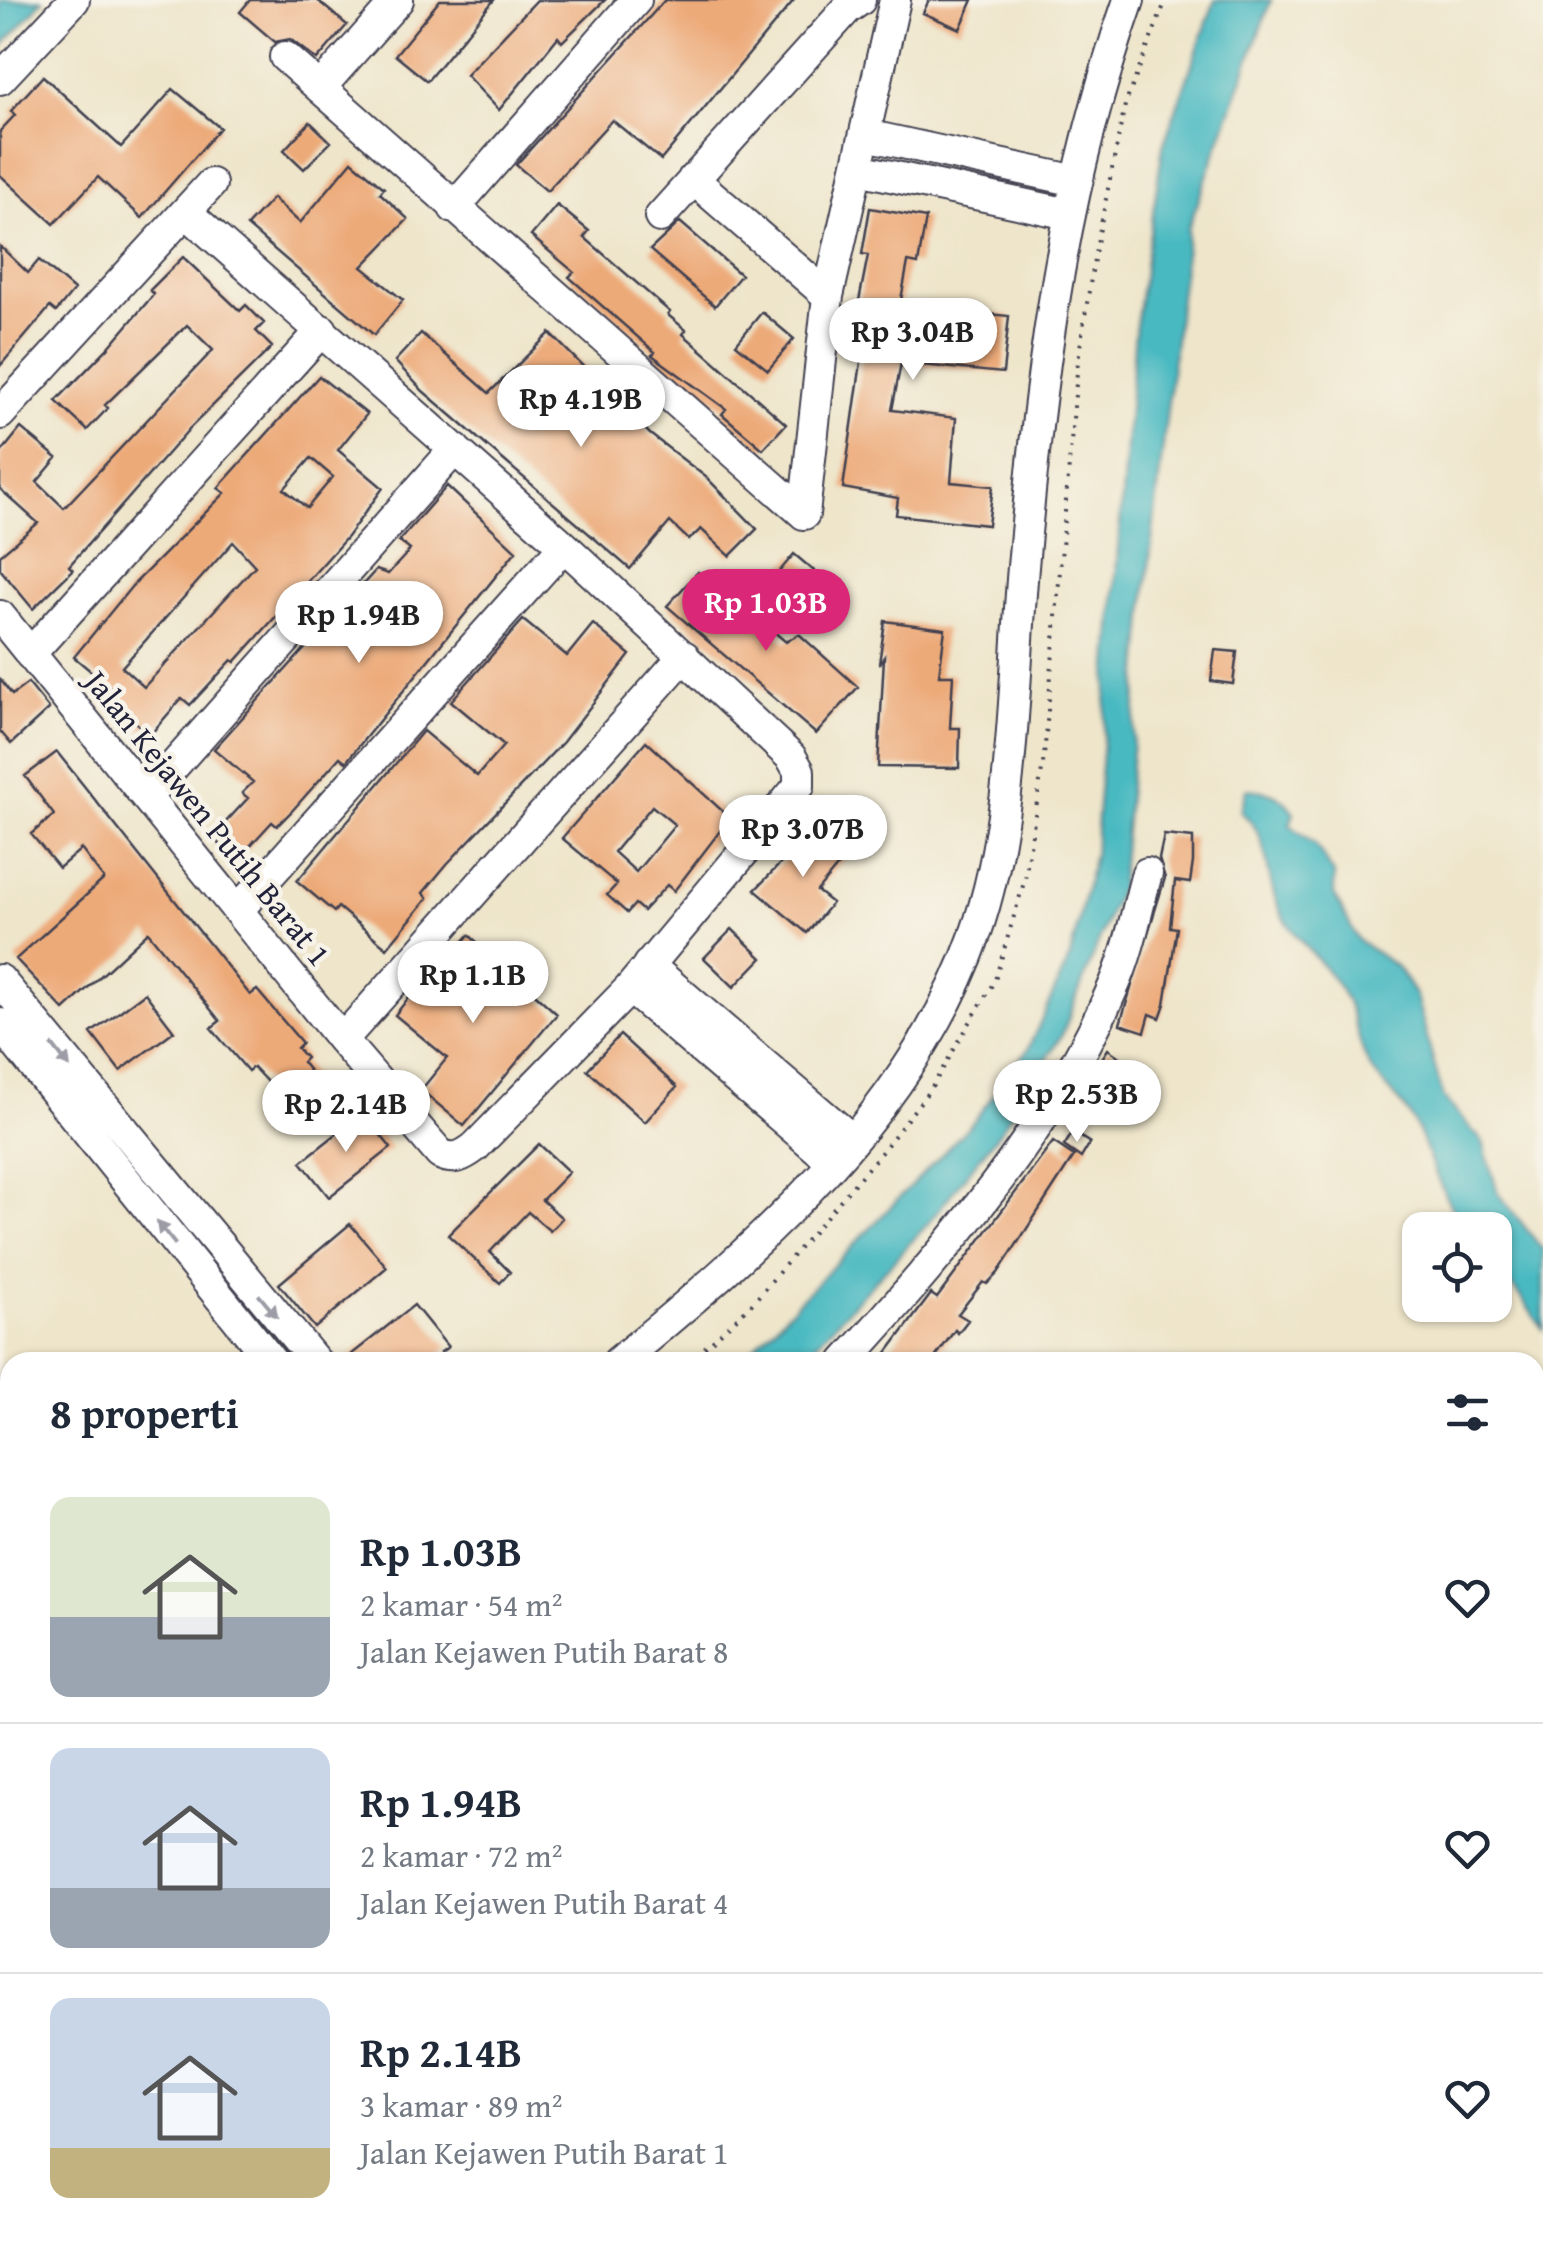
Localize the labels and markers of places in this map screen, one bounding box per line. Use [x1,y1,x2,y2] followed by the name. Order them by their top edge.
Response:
[810,298,1016,383] pin: Rp 3.04B
[478,365,684,450] pin: Rp 4.19B
[663,569,869,654] pin: Rp 1.03B
[256,581,462,666] pin: Rp 1.94B
[700,795,906,880] pin: Rp 3.07B
[381,941,565,1026] pin: Rp 1.1B
[974,1060,1180,1145] pin: Rp 2.53B
[243,1070,449,1155] pin: Rp 2.14B

